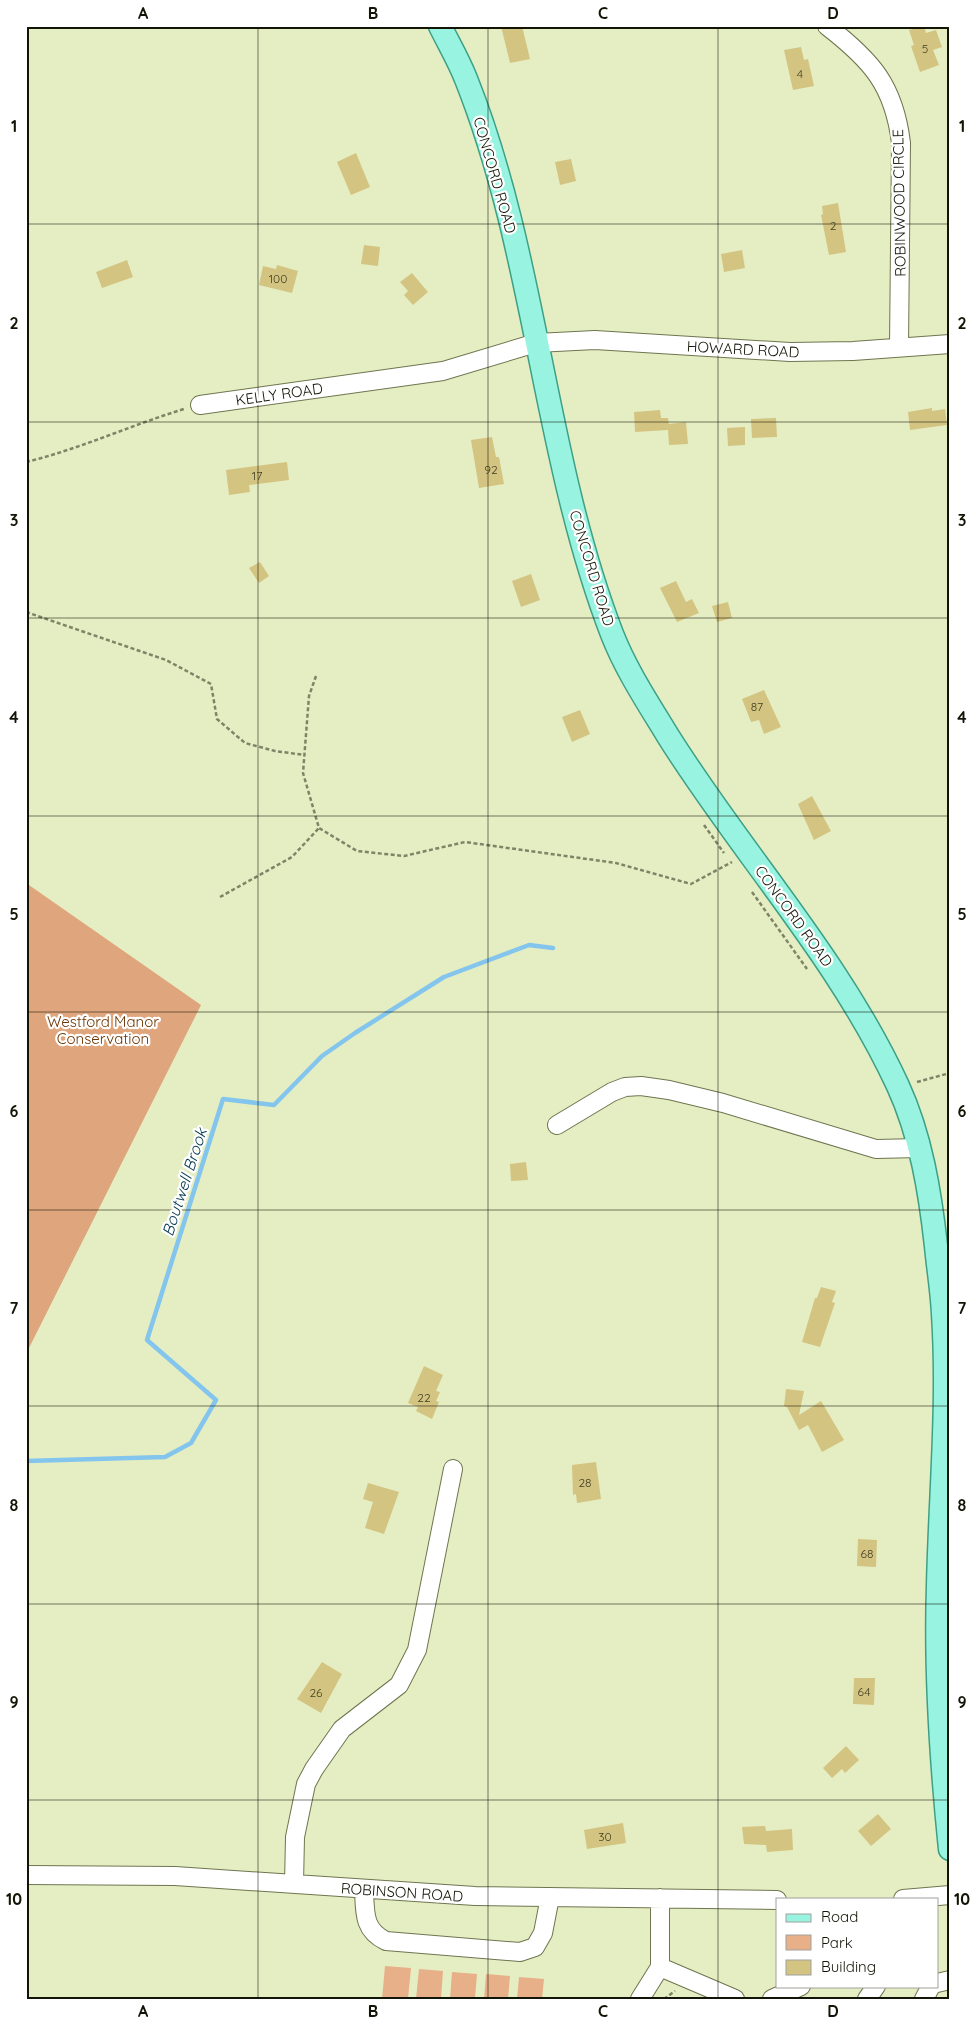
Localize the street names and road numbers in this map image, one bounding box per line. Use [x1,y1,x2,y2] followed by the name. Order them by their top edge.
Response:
[469,115,521,236] street label: CONCORD ROAD
[888,129,910,277] street label: ROBINWOOD CIRCLE
[686,337,800,361] street label: HOWARD ROAD
[234,378,324,410] street label: KELLY ROAD
[565,508,619,628] street label: CONCORD ROAD
[751,862,837,970] street label: CONCORD ROAD
[340,1878,464,1906] street label: ROBINSON ROAD

